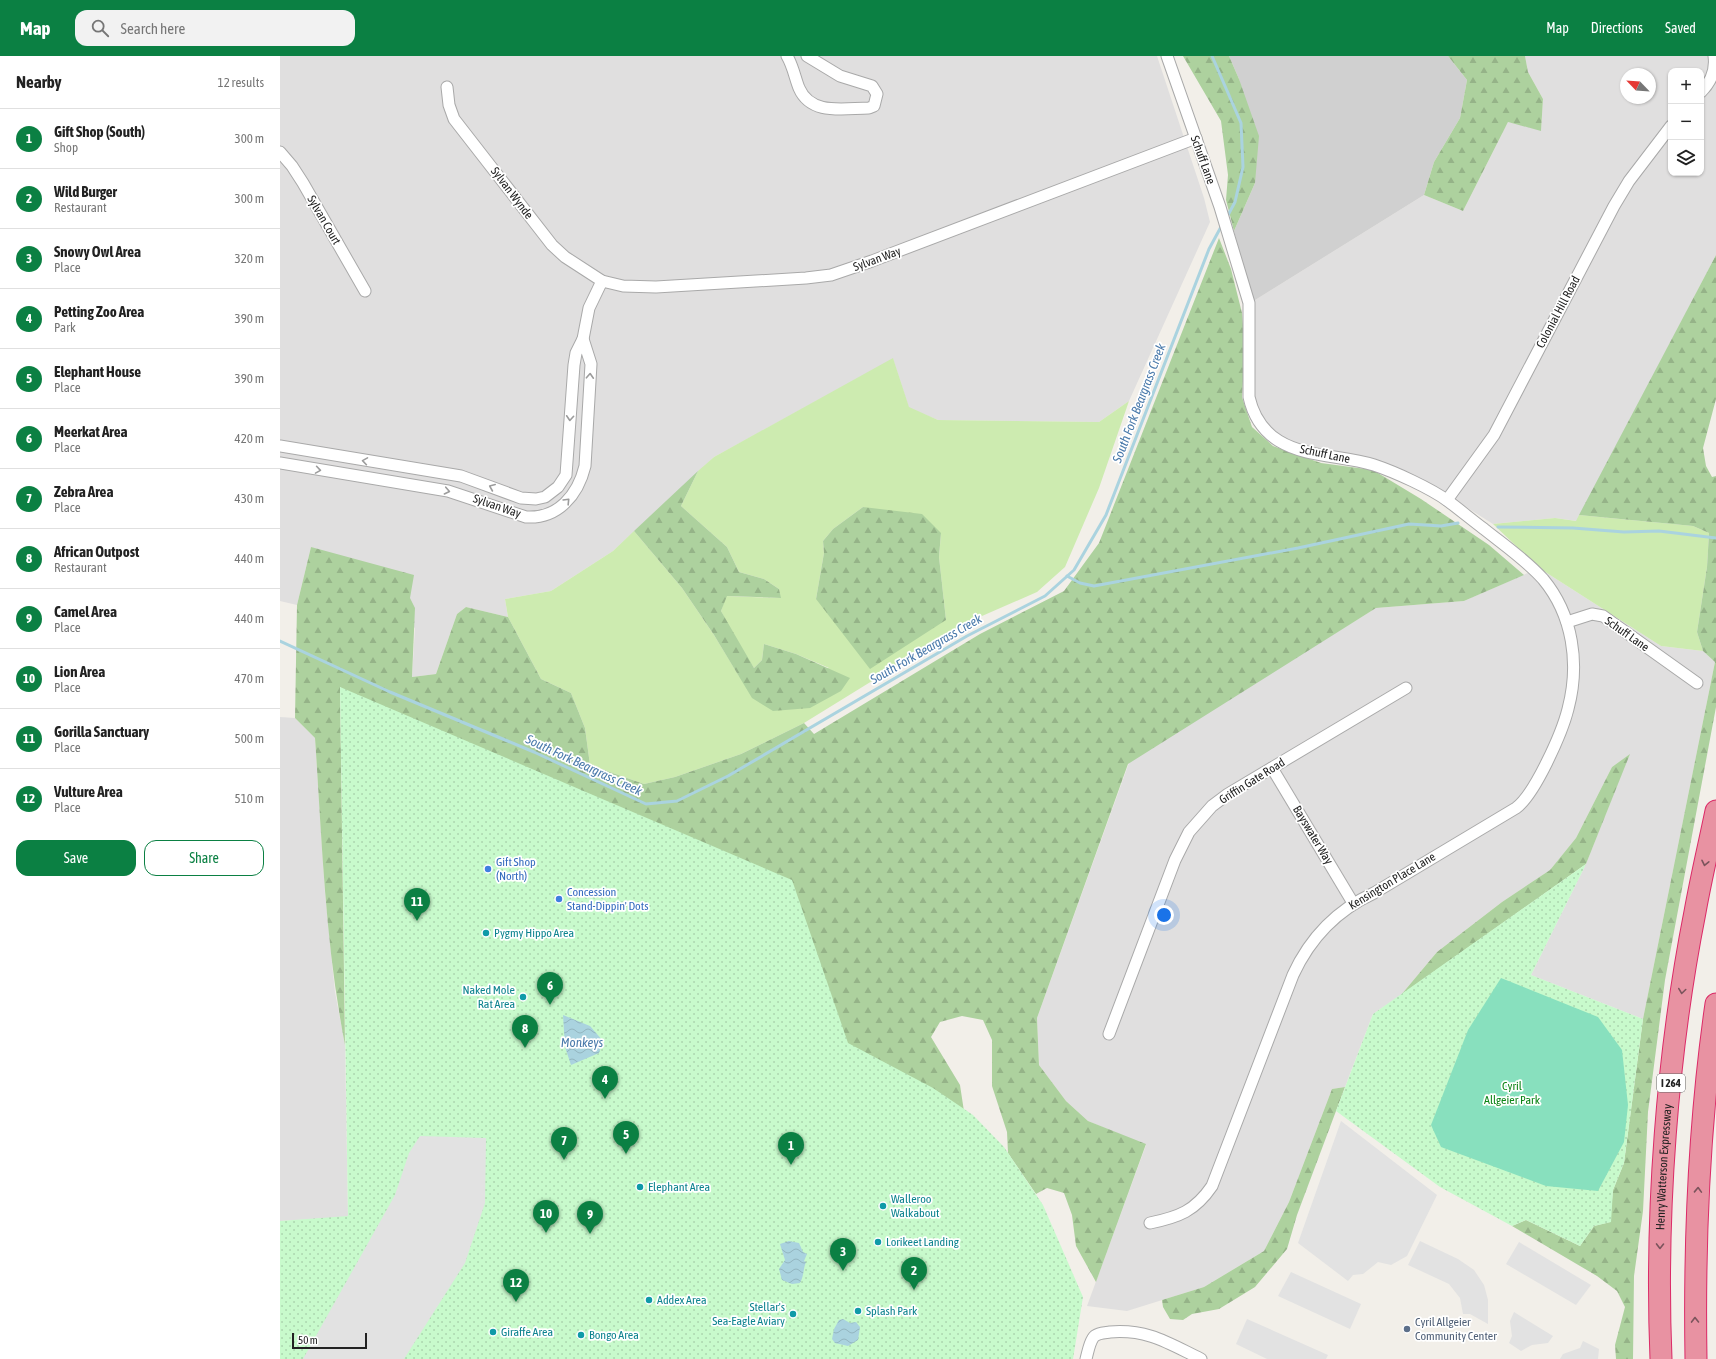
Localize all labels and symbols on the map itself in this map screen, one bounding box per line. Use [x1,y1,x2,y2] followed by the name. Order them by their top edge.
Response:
[1620,68,1656,104] north arrow
[1188,134,1218,186] street label: Schuff Lane
[488,164,536,222] street label: Sylvan Wynde
[304,193,344,248] street label: Sylvan Court
[851,244,903,274] street label: Sylvan Way
[1533,274,1583,350] street label: Colonial Hill Road
[1109,341,1169,466] water label: South Fork Beargrass Creek
[586,373,594,379] one-way arrow
[566,415,575,421] one-way arrow
[1299,442,1351,466] street label: Schuff Lane
[362,457,368,466] one-way arrow
[315,465,322,474] one-way arrow
[488,484,496,492] one-way arrow
[444,486,450,495] one-way arrow
[471,491,523,521] street label: Sylvan Way
[563,498,570,505] one-way arrow
[867,611,985,688] water label: South Fork Beargrass Creek
[1602,614,1652,654] street label: Schuff Lane
[523,731,645,799] water label: South Fork Beargrass Creek
[1217,755,1287,807] street label: Griffin Gate Road
[1290,803,1336,867] street label: Bayswater Way
[1346,850,1438,912] street label: Kensington Place Lane
[496,855,536,883] place label: Gift Shop (North)
[1701,860,1709,866] one-way arrow
[483,864,493,874] marker: Gift Shop (North)
[567,885,648,913] place label: Concession Stand-Dippin' Dots
[404,888,430,921] pin: 11
[554,894,564,904] marker: Concession Stand-Dippin' Dots
[1154,905,1174,925] your location
[494,926,574,940] place label: Pygmy Hippo Area
[481,928,491,938] marker: Pygmy Hippo Area
[537,972,563,1005] pin: 6
[462,983,515,1011] place label: Naked Mole Rat Area
[1678,988,1687,994] one-way arrow
[518,992,528,1002] marker: Naked Mole Rat Area
[512,1015,538,1048] pin: 8
[561,1035,604,1050] water label: Monkeys
[592,1066,618,1099] pin: 4
[1657,1074,1685,1092] road number: I 264
[1484,1079,1541,1107] park label: Cyril Allgeier Park
[1653,1103,1675,1230] street label: Henry Watterson Expressway
[613,1121,639,1154] pin: 5
[551,1127,577,1160] pin: 7
[778,1132,804,1165] pin: 1
[648,1180,710,1194] place label: Elephant Area
[635,1182,645,1192] marker: Elephant Area
[1694,1187,1702,1193] one-way arrow
[891,1192,940,1220] place label: Walleroo Walkabout
[533,1200,559,1233] pin: 10
[577,1201,603,1234] pin: 9
[878,1201,888,1211] marker: Walleroo Walkabout
[886,1235,960,1249] place label: Lorikeet Landing
[873,1237,883,1247] marker: Lorikeet Landing
[830,1238,856,1271] pin: 3
[1656,1243,1664,1249] one-way arrow
[901,1257,927,1290] pin: 2
[503,1269,529,1302] pin: 12
[657,1293,707,1307] place label: Addex Area
[644,1295,654,1305] marker: Addex Area
[712,1300,785,1328] place label: Stellar's Sea-Eagle Aviary
[866,1304,918,1318] place label: Splash Park
[853,1306,863,1316] marker: Splash Park
[788,1309,798,1319] marker: Stellar's Sea-Eagle Aviary
[1415,1315,1497,1343] place label: Cyril Allgeier Community Center
[1691,1317,1699,1323] one-way arrow
[1402,1324,1412,1334] marker: Cyril Allgeier Community Center
[501,1325,553,1339] place label: Giraffe Area
[488,1327,498,1337] marker: Giraffe Area
[589,1328,639,1342] place label: Bongo Area
[576,1330,586,1340] marker: Bongo Area
[292,1331,367,1350] scale bar

